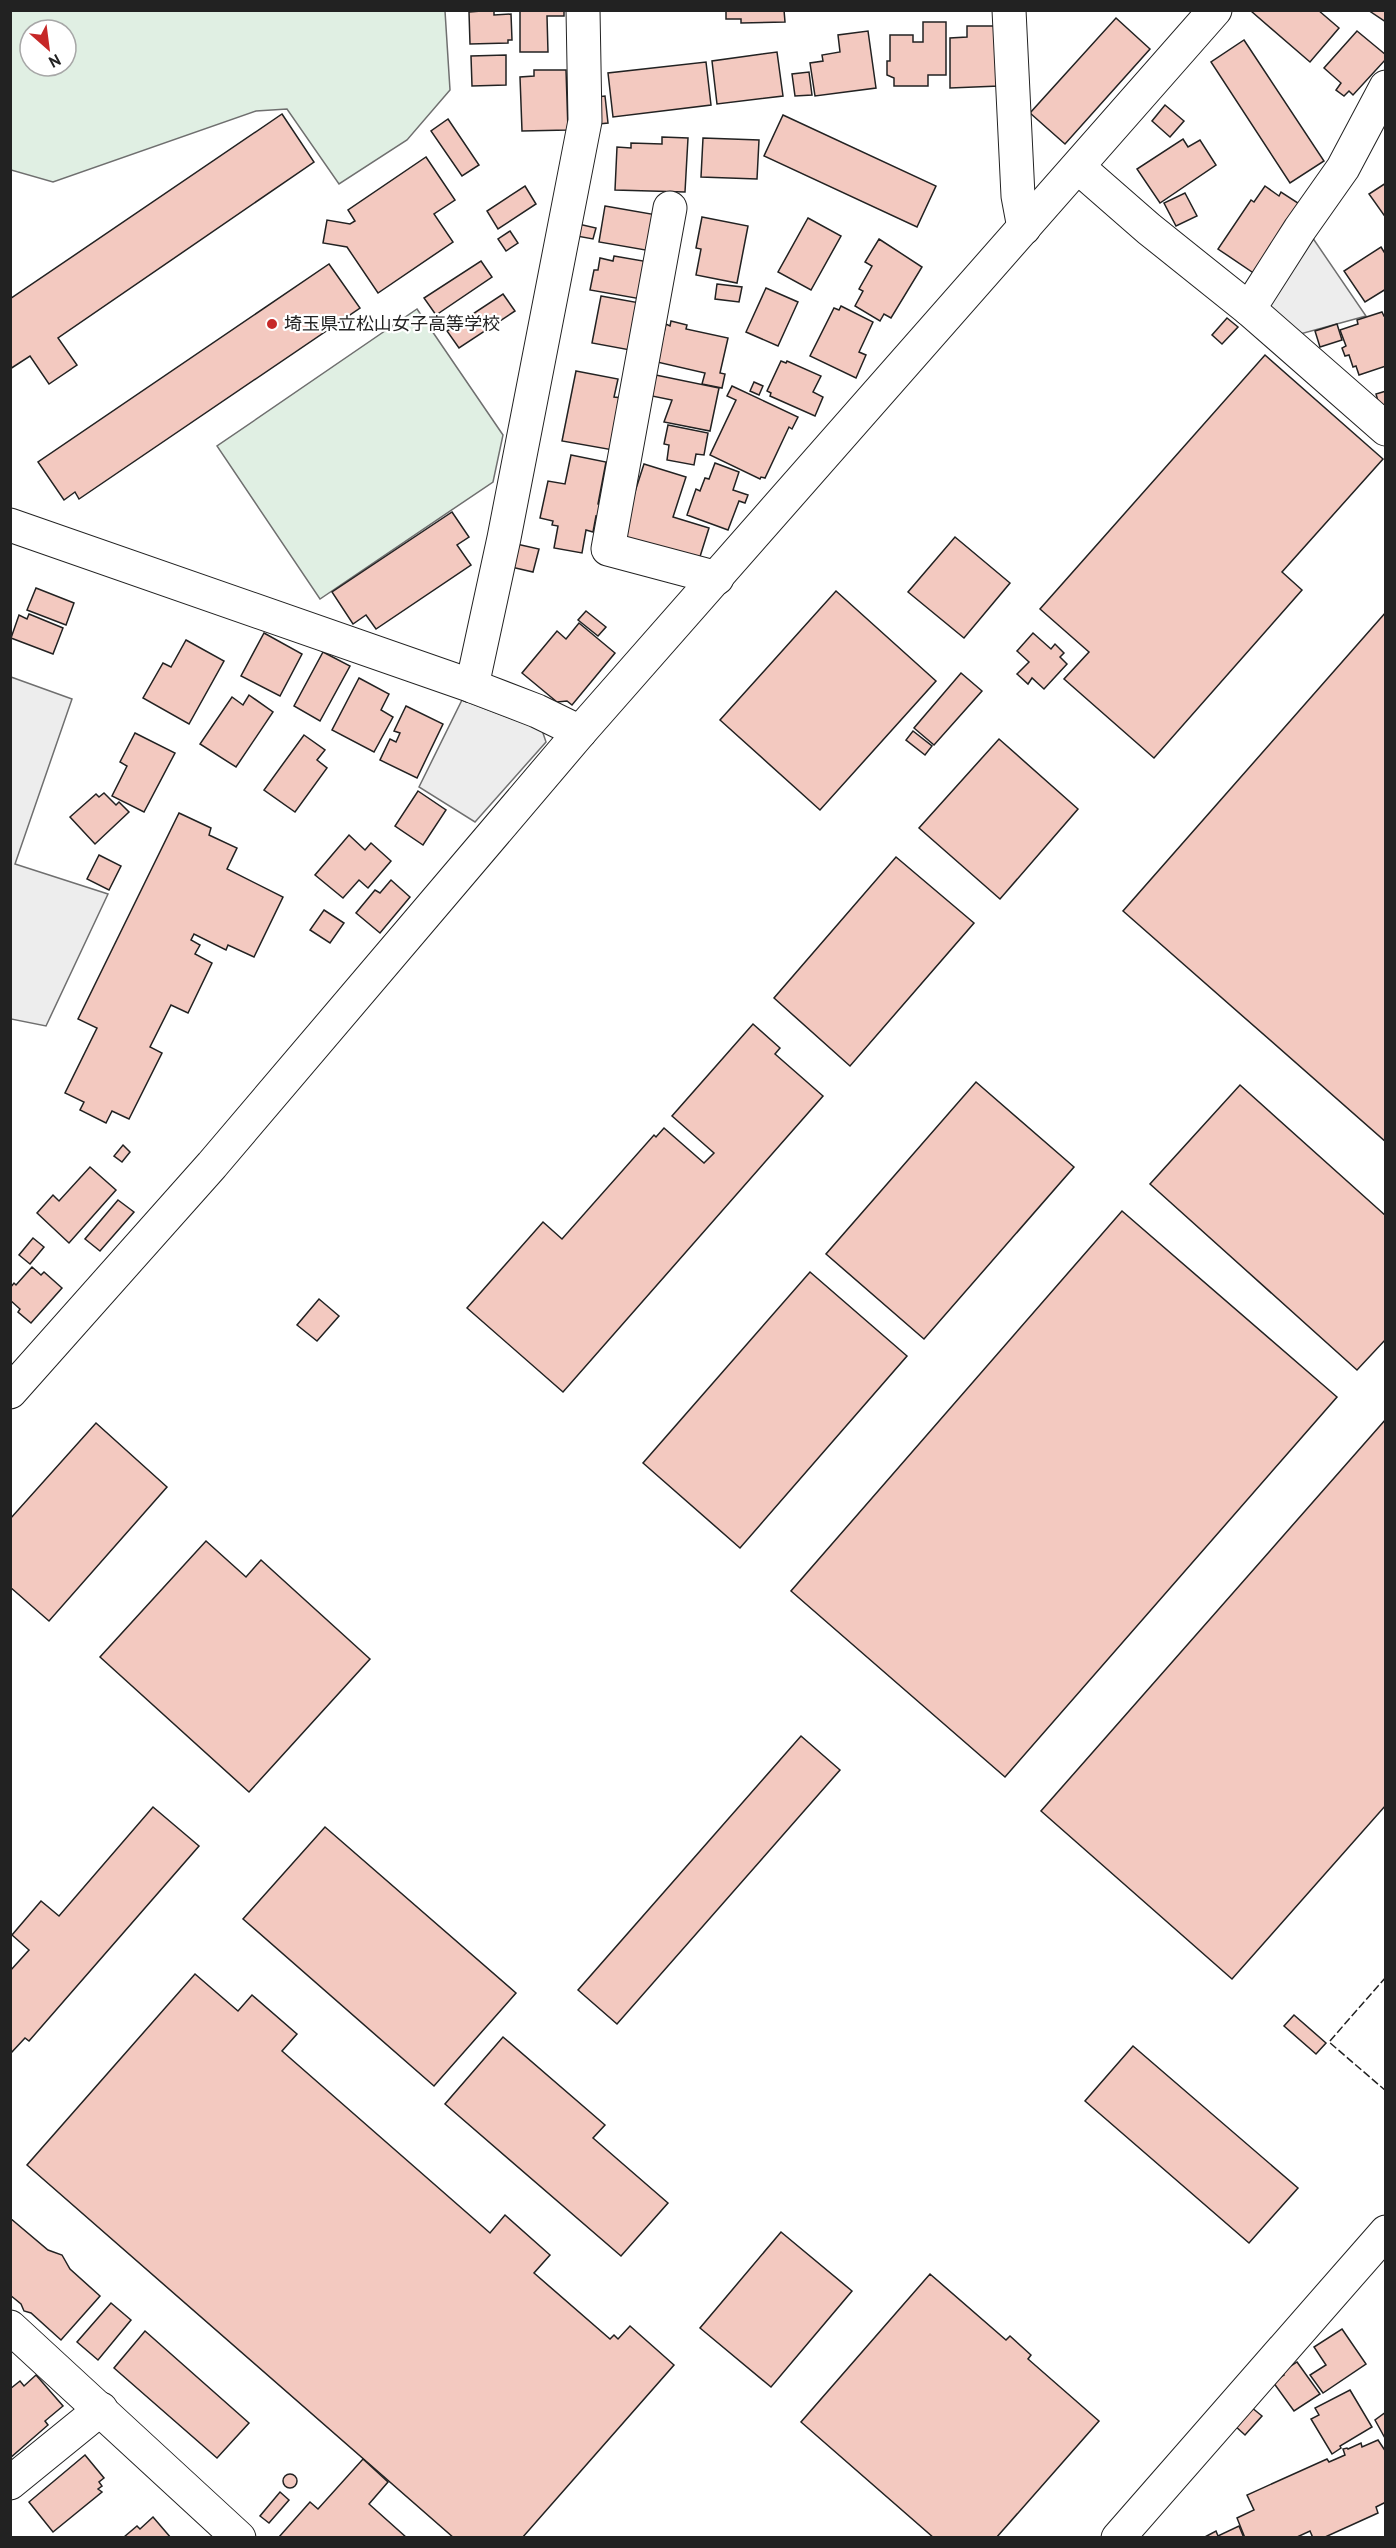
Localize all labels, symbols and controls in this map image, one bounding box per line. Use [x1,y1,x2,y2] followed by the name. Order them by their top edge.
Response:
[18,18,78,78] north arrow
[46,50,64,73] text: N
[284,312,500,335] place label: 埼玉県立松山女子高等学校
[265,317,279,331] marker: 埼玉県立松山女子高等学校

